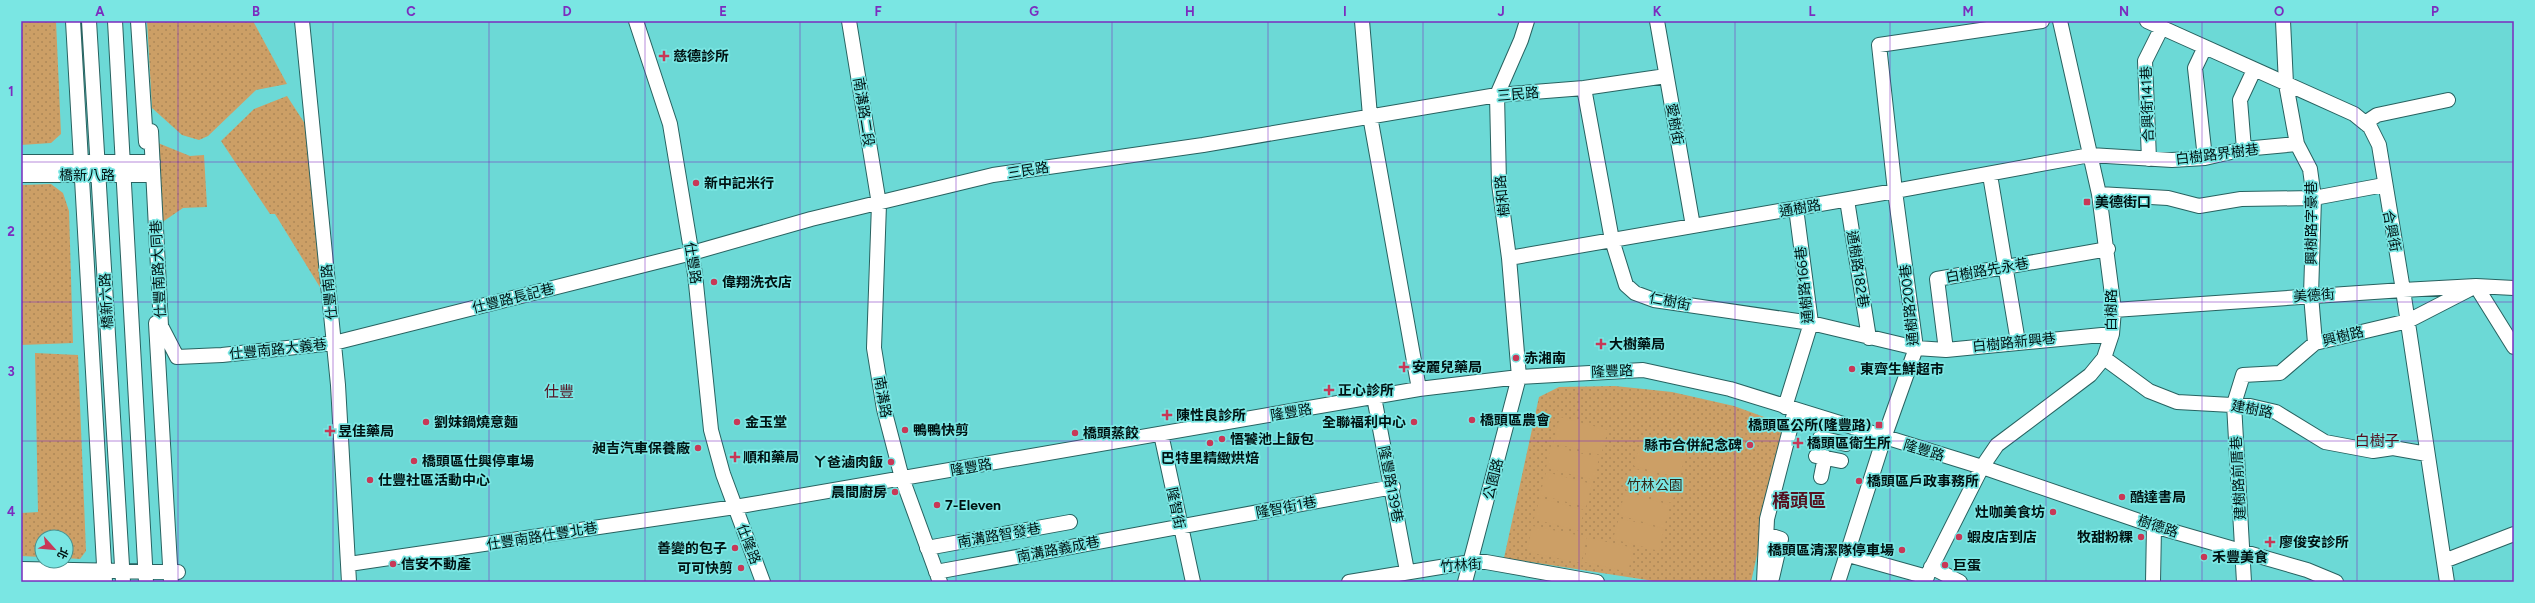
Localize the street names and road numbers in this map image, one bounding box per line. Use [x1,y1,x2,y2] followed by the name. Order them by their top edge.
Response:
[2138,66,2157,142] street label: 合興街141巷
[850,76,877,148] street label: 南溝路二段
[1496,84,1540,105] street label: 三民路
[1662,102,1687,146] street label: 愛樹街
[2174,141,2260,168] street label: 白樹路界樹巷
[1006,159,1050,182] street label: 三民路
[59,167,115,184] street label: 橋新八路
[1492,174,1513,218] street label: 樹和路
[2303,181,2320,265] street label: 興樹路字豪巷
[1778,196,1822,221] street label: 通樹路
[2379,209,2404,253] street label: 合興街
[147,220,170,318] street label: 仕豐南路大同巷
[1843,229,1872,309] street label: 通樹路182巷
[681,241,704,285] street label: 仕豐路
[1792,245,1817,324] street label: 通樹路166巷
[1944,255,2030,286] street label: 白樹路先永巷
[318,263,341,321] street label: 仕豐南路
[1897,263,1922,347] street label: 通樹路200巷
[97,273,116,329] street label: 橋新六路
[470,280,556,317] street label: 仕豐路長記巷
[2292,286,2336,305] street label: 美德街
[1648,289,1692,314] street label: 仁樹街
[2103,289,2120,331] street label: 白樹路
[2321,323,2366,350] street label: 興樹路
[1971,330,2057,355] street label: 白樹路新興巷
[228,336,328,363] street label: 仕豐南路大義巷
[1591,362,1633,381] street label: 隆豐路
[870,375,895,419] street label: 南溝路
[2230,397,2274,422] street label: 建樹路
[1269,400,1313,425] street label: 隆豐路
[1901,436,1946,465] street label: 隆豐路
[2228,436,2249,520] street label: 建樹路前厝巷
[1375,445,1406,524] street label: 隆豐路139巷
[949,455,993,480] street label: 隆豐路
[1480,457,1507,502] street label: 公園路
[1163,486,1188,530] street label: 隆智街
[1254,493,1318,522] street label: 隆智街1巷
[2135,512,2180,541] street label: 樹德路
[485,519,599,554] street label: 仕豐南路仕豐北巷
[956,520,1042,551] street label: 南溝路智發巷
[733,522,764,567] street label: 仕隆路
[1015,533,1101,566] street label: 南溝路義成巷
[1439,556,1483,575] street label: 竹林街

